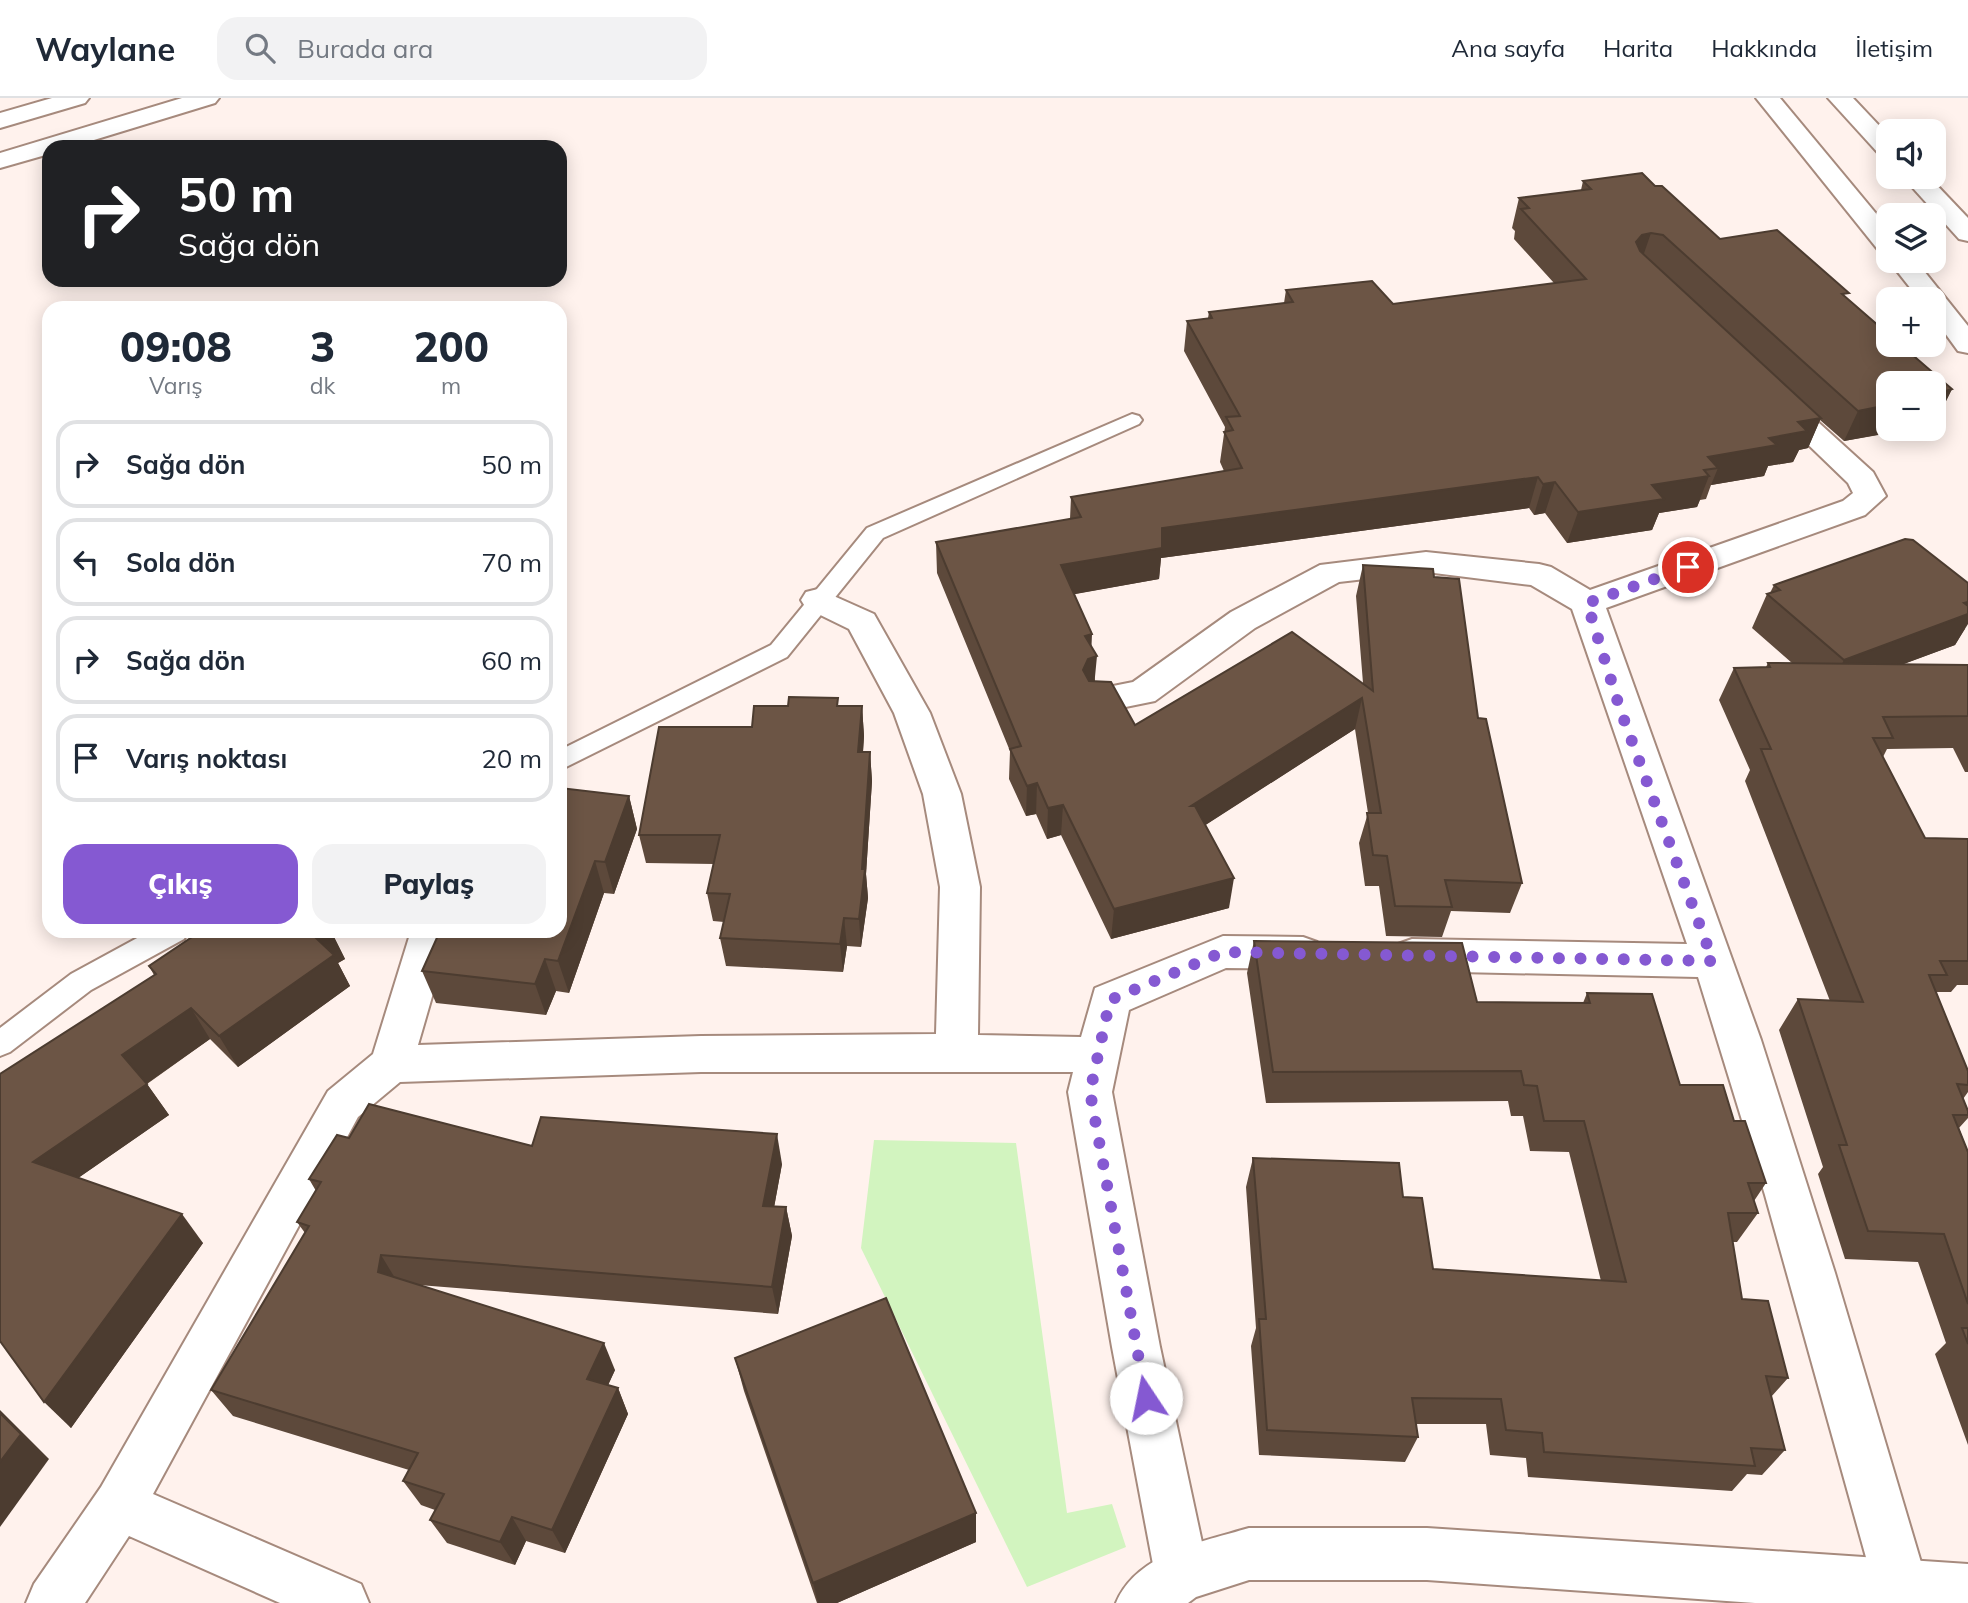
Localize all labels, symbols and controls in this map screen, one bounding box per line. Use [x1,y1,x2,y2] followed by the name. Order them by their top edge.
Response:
[217,17,707,80] search box
[35,28,175,69] text: Waylane
[241,29,279,67] icon: search
[297,32,433,65] text: Burada ara
[1451,33,1565,63] text: Ana sayfa
[1603,33,1673,63] text: Harita
[1711,33,1817,63] text: Hakkında
[1855,33,1933,63] text: İletişim
[1876,119,1946,441] map controls
[1876,119,1946,189] button: sound
[178,163,294,224] text: 50 m
[63,168,154,259] icon: right
[1876,203,1946,273] button: layers
[178,224,320,264] text: Sağa dön
[1876,287,1946,357] button: +
[120,320,232,373] text: 09:08
[310,320,335,373] text: 3
[413,320,489,373] text: 200
[149,371,203,400] text: Varış
[310,371,335,400] text: dk
[441,371,461,400] text: m
[1876,371,1946,441] button: −
[67,445,105,483] icon: right
[126,448,246,481] text: Sağa dön
[481,448,542,481] text: 50 m
[1658,537,1718,597] pin
[67,543,105,581] icon: left
[126,546,235,579] text: Sola dön
[481,546,542,579] text: 70 m
[1669,548,1707,586] icon: arrive
[67,641,105,679] icon: right
[126,644,246,677] text: Sağa dön
[481,644,542,677] text: 60 m
[67,739,105,777] icon: arrive
[126,742,287,775] text: Varış noktası
[481,742,542,775] text: 20 m
[63,844,298,924] button: Çıkış
[312,844,546,924] button: Paylaş
[1109,1361,1183,1435] position arrow

